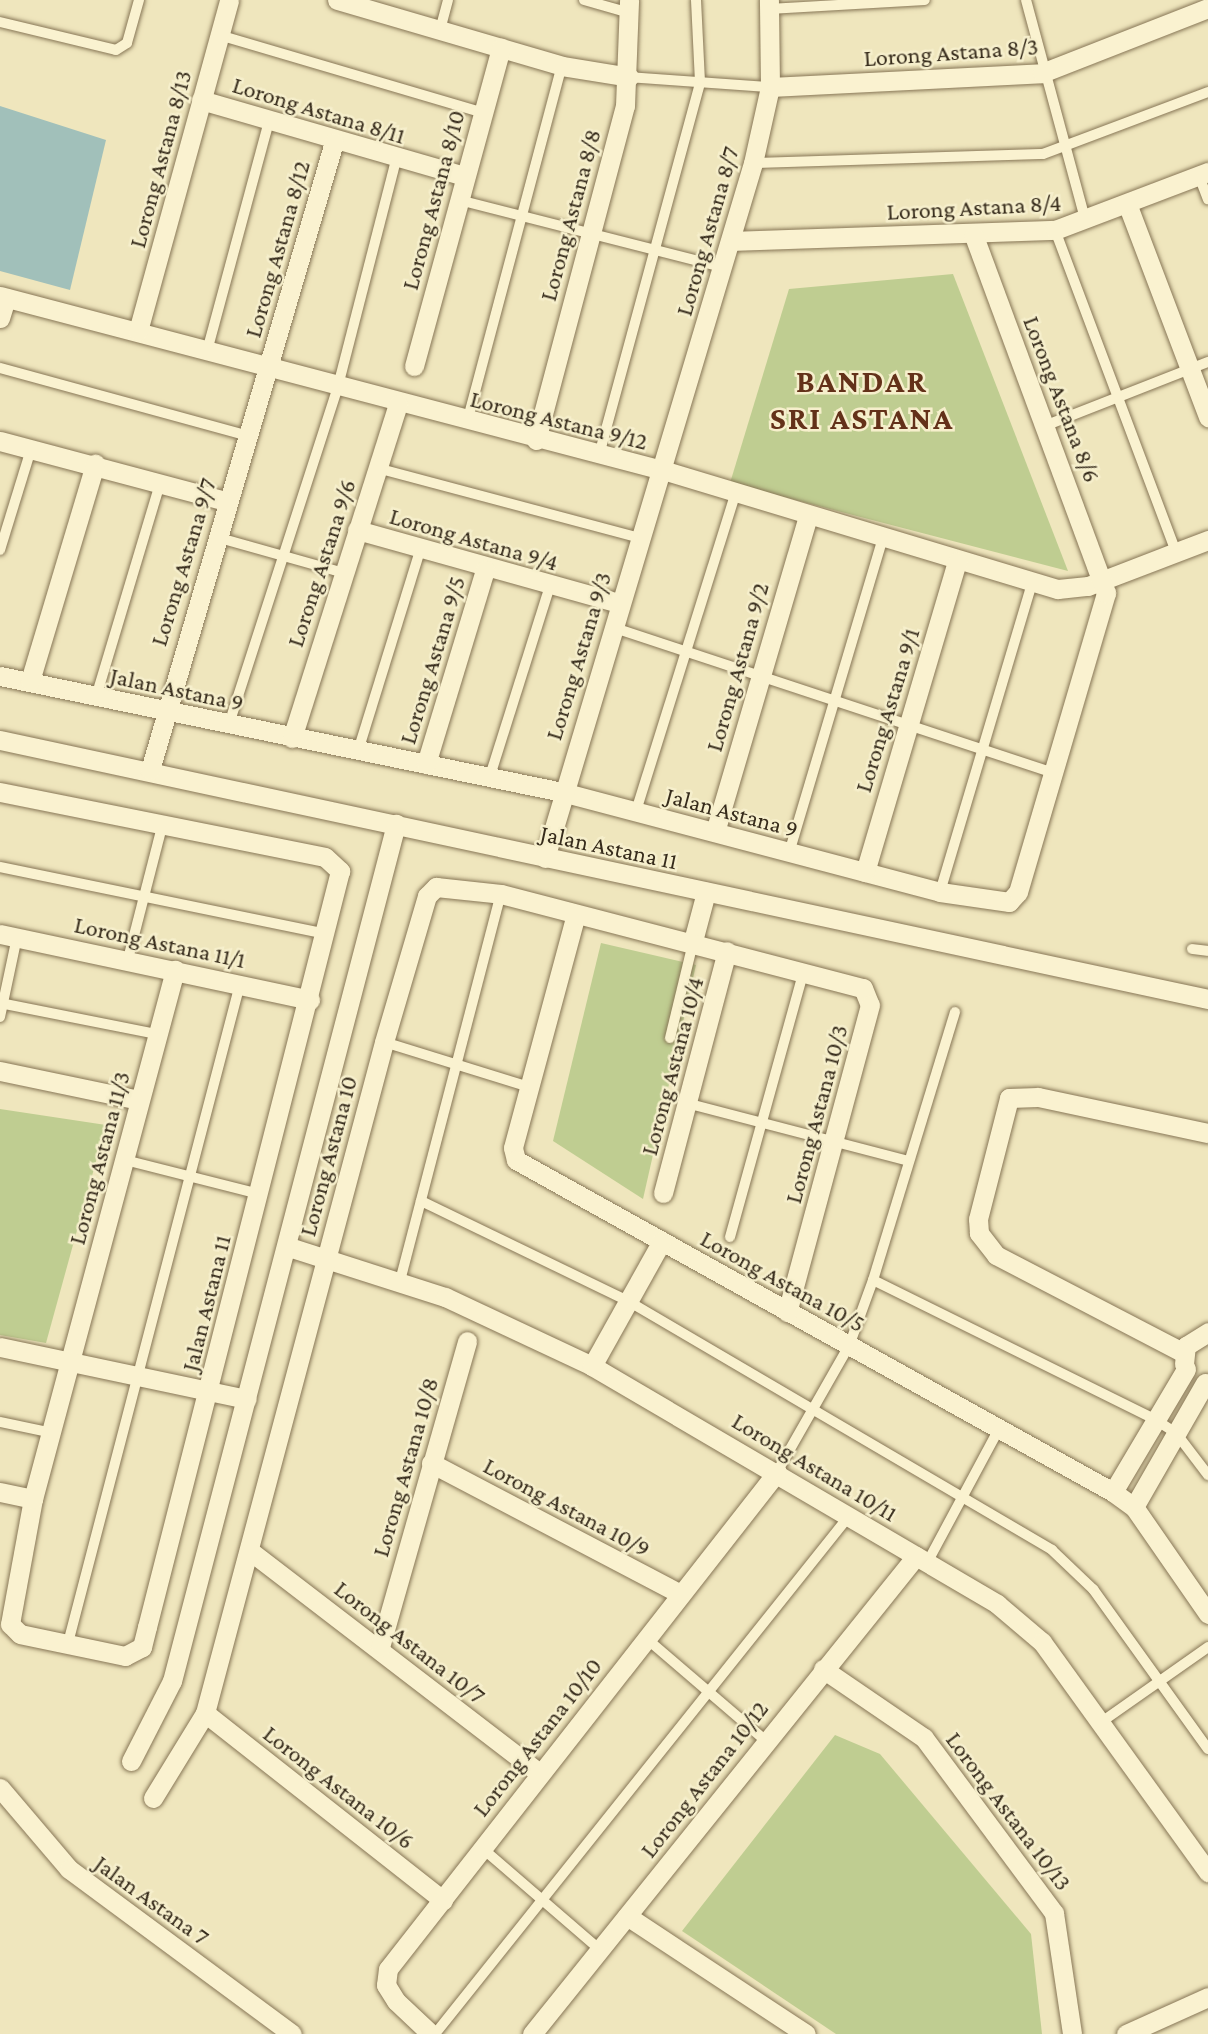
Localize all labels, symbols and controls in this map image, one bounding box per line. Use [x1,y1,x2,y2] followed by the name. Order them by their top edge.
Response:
[863,32,1039,72] street label: Lorong Astana 8/3
[122,67,198,251] street label: Lorong Astana 8/13
[229,70,409,150] street label: Lorong Astana 8/11
[395,107,471,293] street label: Lorong Astana 8/10
[533,126,607,304] street label: Lorong Astana 8/8
[669,143,745,319] street label: Lorong Astana 8/7
[238,157,316,341] street label: Lorong Astana 8/12
[886,188,1062,226] street label: Lorong Astana 8/4
[1017,312,1107,486] street label: Lorong Astana 8/6
[771,363,953,438] district label: BANDAR SRI ASTANA
[467,384,651,456] street label: Lorong Astana 9/12
[144,475,222,649] street label: Lorong Astana 9/7
[280,476,362,650] street label: Lorong Astana 9/6
[386,501,562,577] street label: Lorong Astana 9/4
[539,569,617,743] street label: Lorong Astana 9/3
[393,573,471,747] street label: Lorong Astana 9/5
[699,579,775,755] street label: Lorong Astana 9/2
[848,624,926,796] street label: Lorong Astana 9/1
[108,661,246,717] street label: Jalan Astana 9
[663,781,801,843] street label: Jalan Astana 9
[538,818,680,876] street label: Jalan Astana 11
[72,910,248,974] street label: Lorong Astana 11/1
[634,974,710,1158] street label: Lorong Astana 10/4
[778,1022,854,1206] street label: Lorong Astana 10/3
[62,1068,136,1248] street label: Lorong Astana 11/3
[293,1073,363,1239] street label: Lorong Astana 10
[696,1224,870,1338] street label: Lorong Astana 10/5
[175,1232,237,1374] street label: Jalan Astana 11
[366,1374,444,1560] street label: Lorong Astana 10/8
[727,1406,903,1528] street label: Lorong Astana 10/11
[479,1451,655,1563] street label: Lorong Astana 10/9
[329,1574,491,1710] street label: Lorong Astana 10/7
[466,1652,608,1822] street label: Lorong Astana 10/10
[634,1695,774,1863] street label: Lorong Astana 10/12
[258,1719,420,1855] street label: Lorong Astana 10/6
[940,1726,1078,1896] street label: Lorong Astana 10/13
[89,1849,215,1951] street label: Jalan Astana 7

